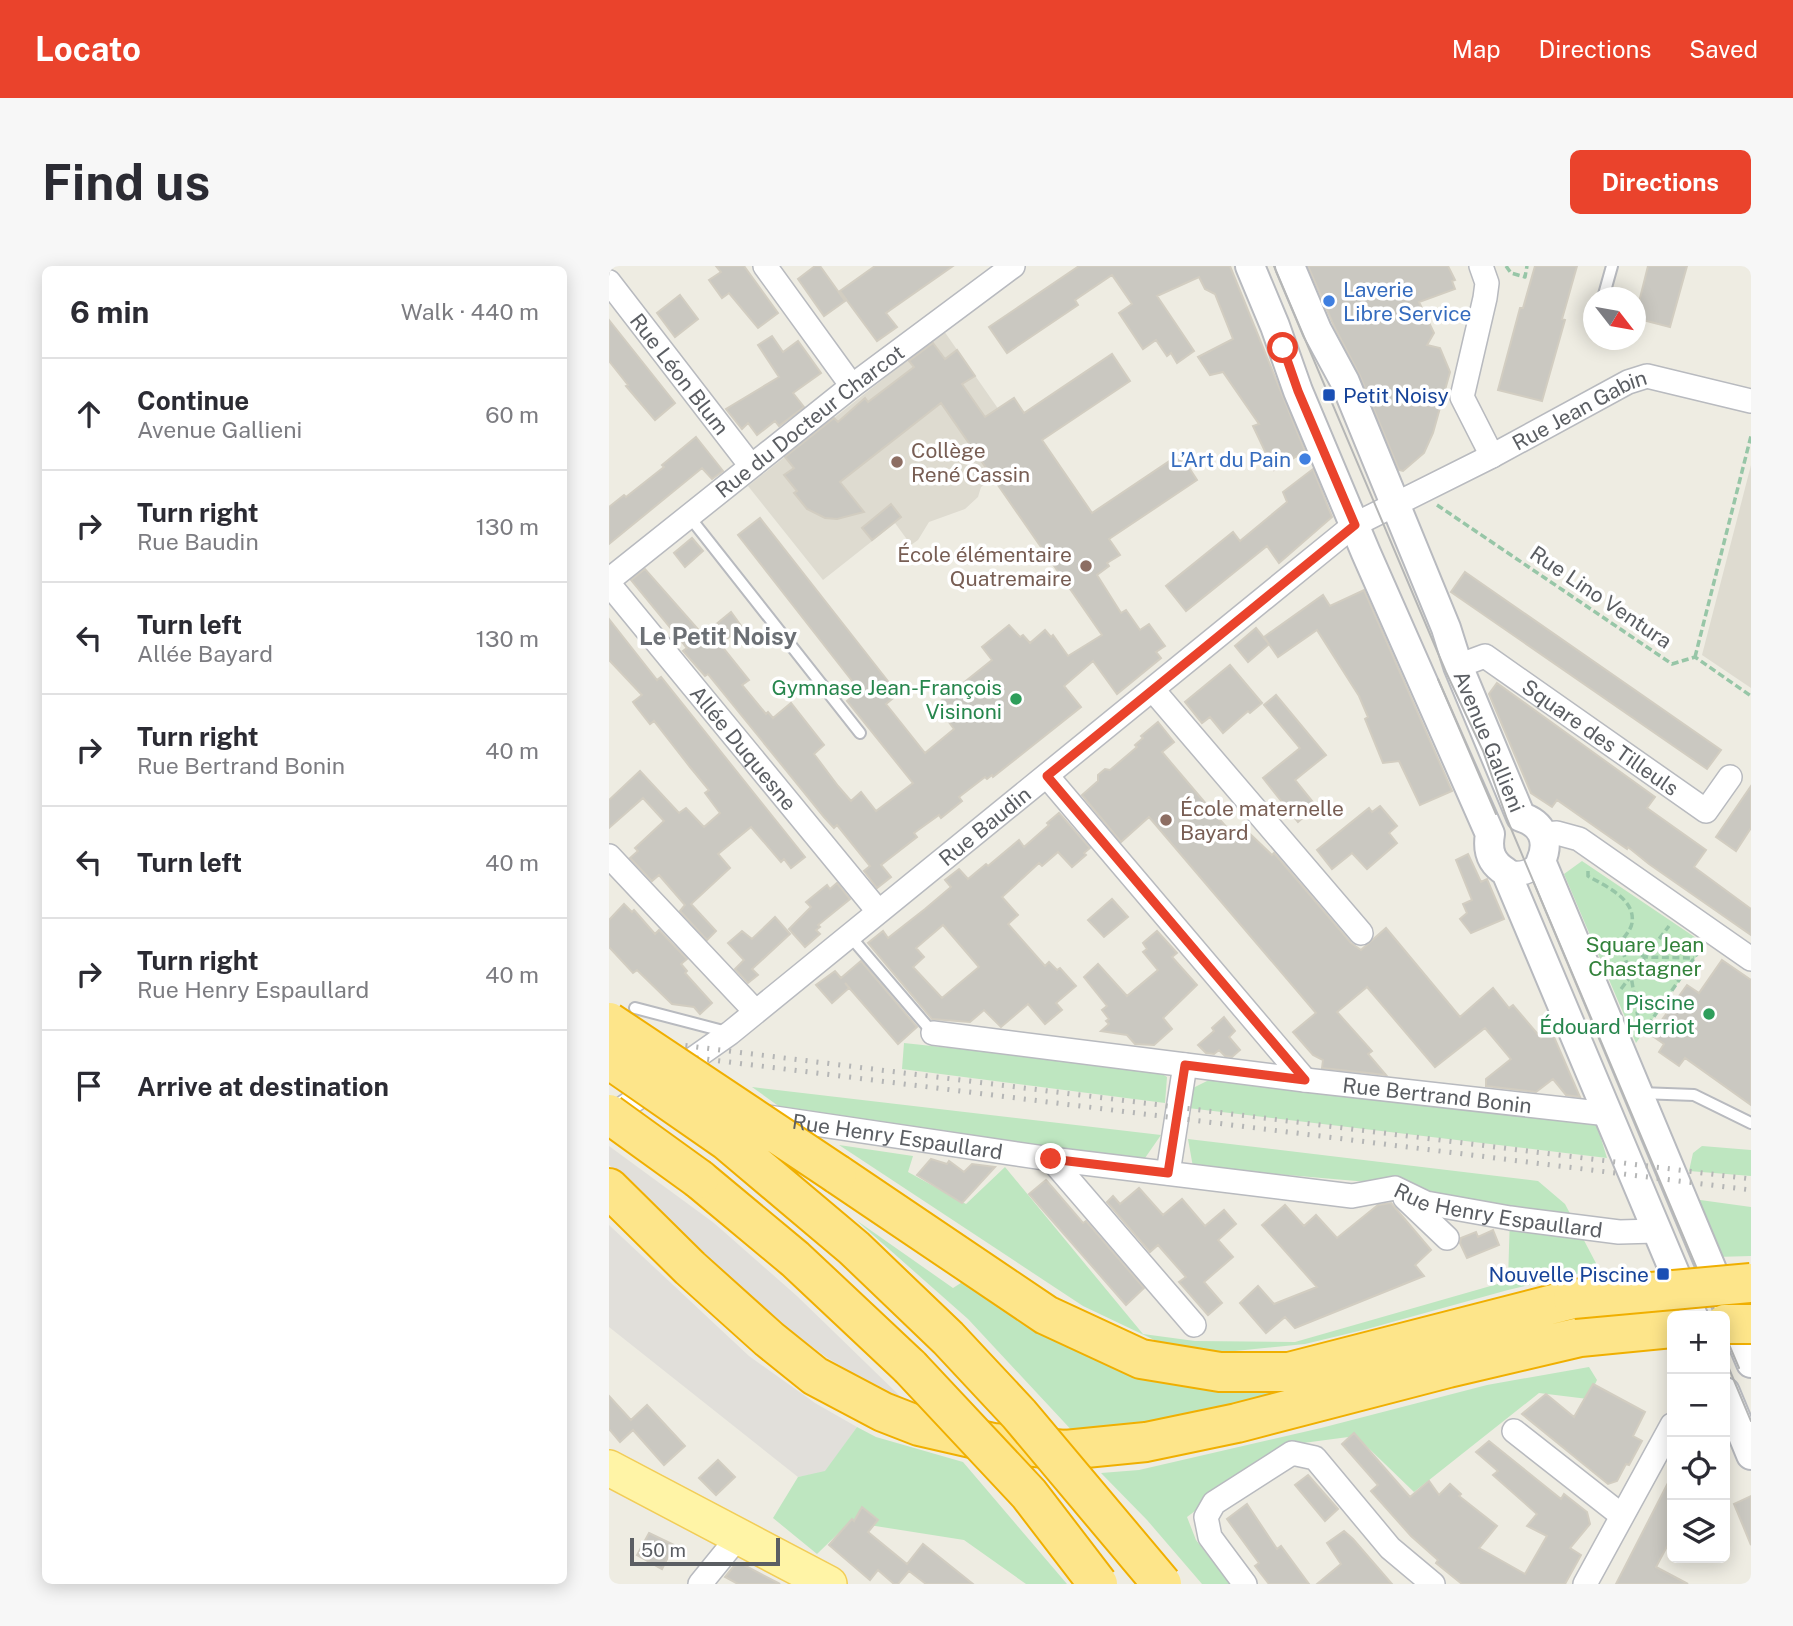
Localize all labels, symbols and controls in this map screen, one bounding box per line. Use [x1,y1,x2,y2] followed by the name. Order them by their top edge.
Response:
[35,30,141,68] text: Locato
[1452,35,1501,63] text: Map
[1539,35,1651,63] text: Directions
[1689,35,1758,63] text: Saved
[1570,150,1751,214] button: Directions
[42,153,210,211] text: Find us
[1343,277,1471,326] place label: Laverie Libre Service
[1583,287,1646,350] north arrow
[1321,293,1337,309] marker: Laverie Libre Service
[70,294,149,330] text: 6 min
[401,298,539,325] text: Walk · 440 m
[625,308,735,439] street label: Rue Léon Blum
[1267,332,1298,363] route start
[710,339,909,503] street label: Rue du Docteur Charcot
[1508,364,1650,455] street label: Rue Jean Gabin
[1343,383,1449,408] place label: Petit Noisy
[137,385,249,416] text: Continue
[1321,387,1337,403] marker: Petit Noisy
[70,395,108,433] icon: ahead
[485,401,539,428] text: 60 m
[137,416,302,443] text: Avenue Gallieni
[911,438,1030,487] place label: Collège René Cassin
[1170,447,1291,472] place label: L’Art du Pain
[1297,451,1313,467] marker: L’Art du Pain
[889,454,905,470] marker: Collège René Cassin
[137,497,259,528] text: Turn right
[70,507,108,545] icon: right
[476,513,539,540] text: 130 m
[137,528,259,555] text: Rue Baudin
[1525,540,1677,654] street label: Rue Lino Ventura
[897,542,1072,591] place label: École élémentaire Quatremaire
[1078,558,1094,574] marker: École élémentaire Quatremaire
[137,609,242,640] text: Turn left
[70,619,108,657] icon: left
[639,622,798,650] district label: Le Petit Noisy
[476,625,539,652] text: 130 m
[137,640,273,667] text: Allée Bayard
[1449,667,1530,816] street label: Avenue Gallieni
[1517,674,1684,801] street label: Square des Tilleuls
[771,675,1002,724] place label: Gymnase Jean-François Visinoni
[685,680,802,815] street label: Allée Duquesne
[1008,691,1024,707] marker: Gymnase Jean-François Visinoni
[137,721,259,752] text: Turn right
[70,731,108,769] icon: right
[485,737,539,764] text: 40 m
[137,752,345,779] text: Rue Bertrand Bonin
[933,781,1035,871] street label: Rue Baudin
[1180,796,1344,845] place label: École maternelle Bayard
[1158,812,1174,828] marker: École maternelle Bayard
[70,843,108,881] icon: left
[137,847,242,878] text: Turn left
[485,849,539,876] text: 40 m
[1586,932,1704,981] park label: Square Jean Chastagner
[137,945,259,976] text: Turn right
[70,955,108,993] icon: right
[485,961,539,988] text: 40 m
[137,976,369,1003] text: Rue Henry Espaullard
[1539,990,1695,1039] place label: Piscine Édouard Herriot
[1701,1006,1717,1022] marker: Piscine Édouard Herriot
[70,1067,108,1105] icon: arrive
[137,1071,389,1102] text: Arrive at destination
[1341,1072,1533,1118] street label: Rue Bertrand Bonin
[791,1108,1004,1164] street label: Rue Henry Espaullard
[1035,1143,1066,1174] route end
[1390,1177,1604,1242] street label: Rue Henry Espaullard
[1488,1262,1649,1287] place label: Nouvelle Piscine
[1655,1266,1671,1282] marker: Nouvelle Piscine
[1667,1311,1730,1563] map controls
[1667,1311,1730,1374] button: +
[1667,1374,1730,1437] button: −
[1667,1437,1730,1500] button: locate
[1667,1500,1730,1563] button: layers
[630,1535,781,1567] scale bar
[641,1539,686,1561] text: 50 m

